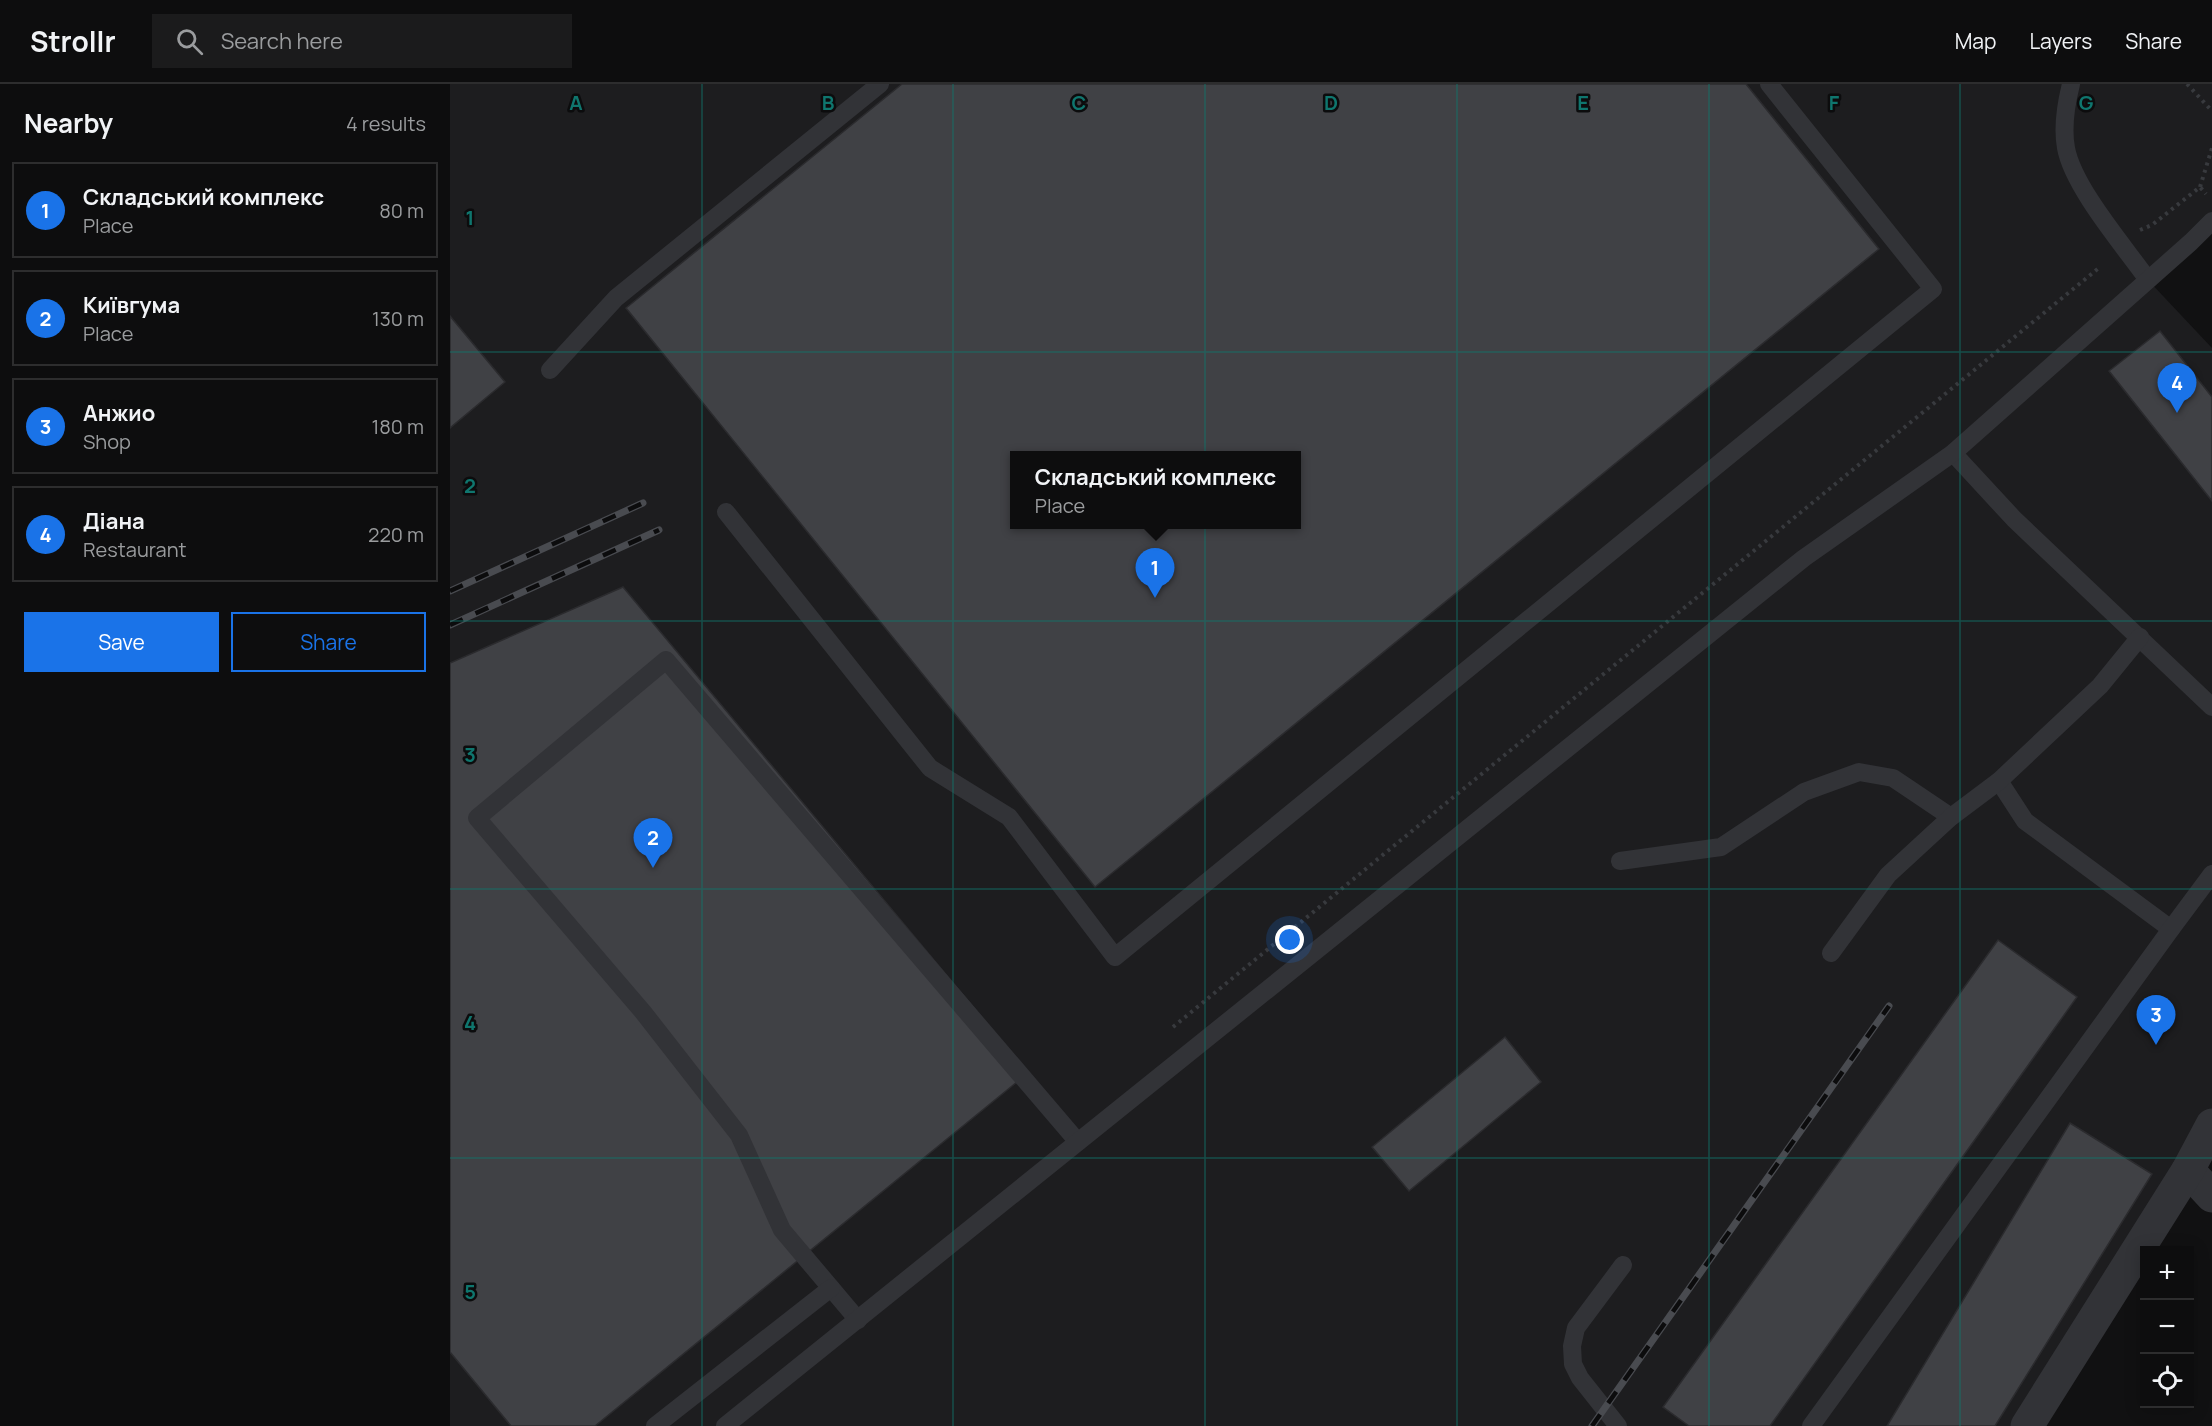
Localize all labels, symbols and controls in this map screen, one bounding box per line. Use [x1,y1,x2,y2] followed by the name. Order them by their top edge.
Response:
[152,14,572,68] search box
[30,22,116,60] text: Strollr
[173,25,206,58] icon: search
[221,26,343,56] text: Search here
[1955,27,1996,55] text: Map
[2029,27,2092,55] text: Layers
[2125,27,2182,55] text: Share
[569,89,583,116] text: A
[822,89,835,116] text: B
[1072,89,1086,116] text: C
[1324,89,1338,116] text: D
[1577,89,1589,116] text: E
[1829,89,1840,116] text: F
[2079,89,2094,116] text: G
[24,105,113,141] text: Nearby
[346,110,426,137] text: 4 results
[83,182,324,212] text: Складський комплекс
[41,197,50,224] text: 1
[379,197,424,224] text: 80 m
[466,204,474,231] text: 1
[83,212,133,239] text: Place
[83,290,180,320] text: Київгума
[40,305,51,332] text: 2
[372,305,424,332] text: 130 m
[83,320,133,347] text: Place
[2158,364,2196,413] pin: 4
[83,398,155,428] text: Анжио
[40,413,51,440] text: 3
[371,413,424,440] text: 180 m
[83,428,131,455] text: Shop
[1010,451,1301,529] popup
[1035,462,1276,492] text: Складський комплекс
[464,472,476,499] text: 2
[1035,492,1085,519] text: Place
[83,506,145,536] text: Діана
[39,521,52,548] text: 4
[368,521,424,548] text: 220 m
[83,536,187,563] text: Restaurant
[1136,548,1174,598] pin: 1
[24,612,219,672] button: Save
[231,612,426,672] button: Share
[464,741,476,768] text: 3
[634,818,672,868] pin: 2
[1275,925,1304,954] your location
[2136,996,2176,1045] pin: 3
[464,1009,476,1036] text: 4
[2140,1246,2194,1408] map controls
[2140,1246,2194,1300] button: +
[464,1278,476,1305] text: 5
[2140,1300,2194,1354] button: −
[2140,1354,2194,1408] button: locate

